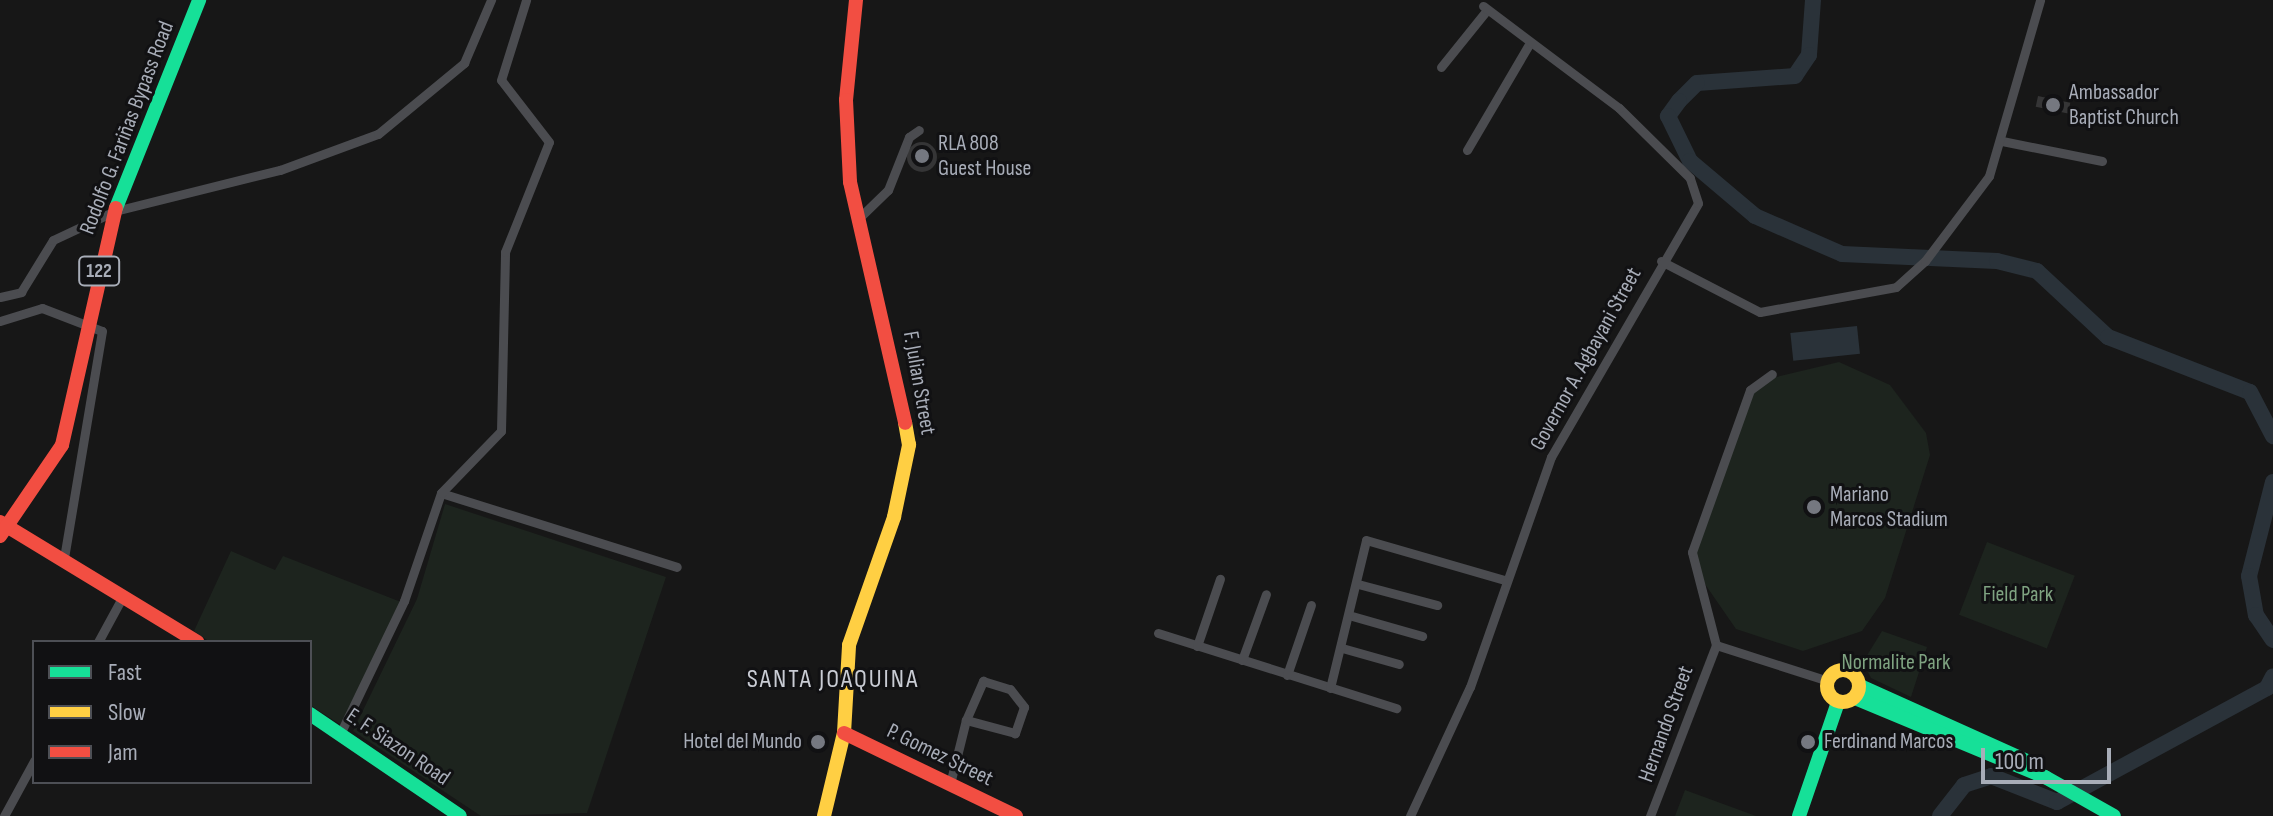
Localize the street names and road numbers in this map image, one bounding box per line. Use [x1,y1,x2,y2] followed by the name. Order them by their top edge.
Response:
[74,18,180,238] street label: Rodolfo G. Fariñas Bypass Road
[77,255,121,287] road number: 122
[1525,263,1647,455] street label: Governor A. Agbayani Street
[897,329,941,437] street label: F. Julian Street
[1633,662,1699,786] street label: Hernando Street
[341,703,455,791] street label: E. F. Siazon Road
[883,718,997,792] street label: P. Gomez Street

